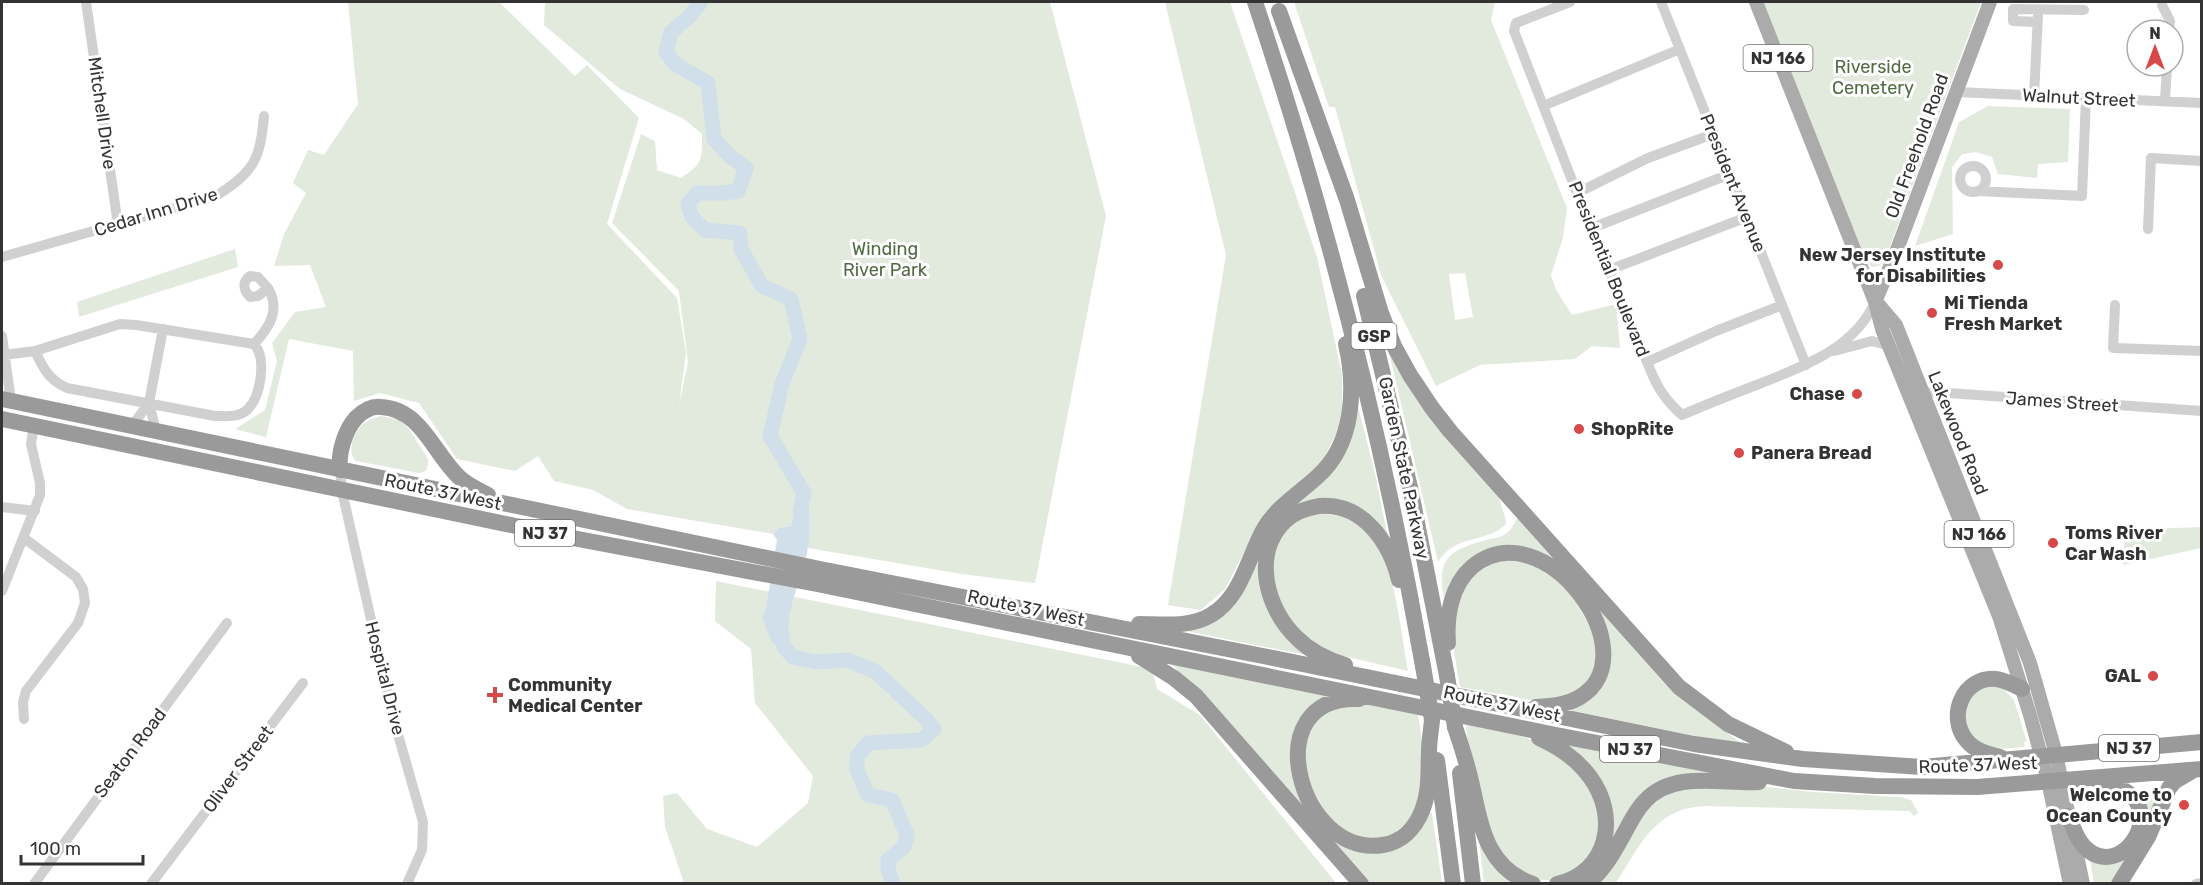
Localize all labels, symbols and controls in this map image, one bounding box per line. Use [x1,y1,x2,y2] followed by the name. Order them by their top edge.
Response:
[2125,18,2185,78] north arrow
[2149,24,2161,43] text: N
[1744,45,1812,71] road number: NJ 166
[83,55,121,171] street label: Mitchell Drive
[1832,56,1914,99] park label: Riverside Cemetery
[1881,71,1953,221] street label: Old Freehold Road
[2022,84,2136,112] street label: Walnut Street
[1695,111,1771,255] street label: President Avenue
[1564,178,1654,360] street label: Presidential Boulevard
[92,183,220,241] street label: Cedar Inn Drive
[843,238,928,281] park label: Winding River Park
[1799,244,1986,287] place label: New Jersey Institute for Disabilities
[1991,258,2005,272] marker: New Jersey Institute for Disabilities
[1944,292,2062,335] place label: Mi Tienda Fresh Market
[1925,306,1939,320] marker: Mi Tienda Fresh Market
[1352,323,1396,349] road number: GSP
[1923,368,1993,498] street label: Lakewood Road
[1374,375,1434,561] street label: Garden State Parkway
[1789,383,1845,405] place label: Chase
[1850,387,1864,401] marker: Chase
[2005,387,2119,417] street label: James Street
[1591,418,1674,440] place label: ShopRite
[1572,422,1586,436] marker: ShopRite
[1751,442,1872,464] place label: Panera Bread
[1732,446,1746,460] marker: Panera Bread
[383,469,503,515] street label: Route 37 West
[515,520,575,546] road number: NJ 37
[1944,521,2014,547] road number: NJ 166
[2065,522,2163,565] place label: Toms River Car Wash
[2046,536,2060,550] marker: Toms River Car Wash
[966,585,1086,631] street label: Route 37 West
[360,619,410,737] street label: Hospital Drive
[2105,665,2141,687] place label: GAL
[2146,669,2160,683] marker: GAL
[508,674,642,717] place label: Community Medical Center
[1442,681,1562,727] street label: Route 37 West
[486,686,504,704] marker: Community Medical Center
[89,704,171,802] street label: Seaton Road
[198,721,278,817] street label: Oliver Street
[2099,735,2159,761] road number: NJ 37
[1600,736,1660,762] road number: NJ 37
[1918,752,2038,778] street label: Route 37 West
[2046,784,2172,827] place label: Welcome to Ocean County
[2177,798,2191,812] marker: Welcome to Ocean County
[21,828,142,866] scale bar
[30,838,81,860] text: 100 m

